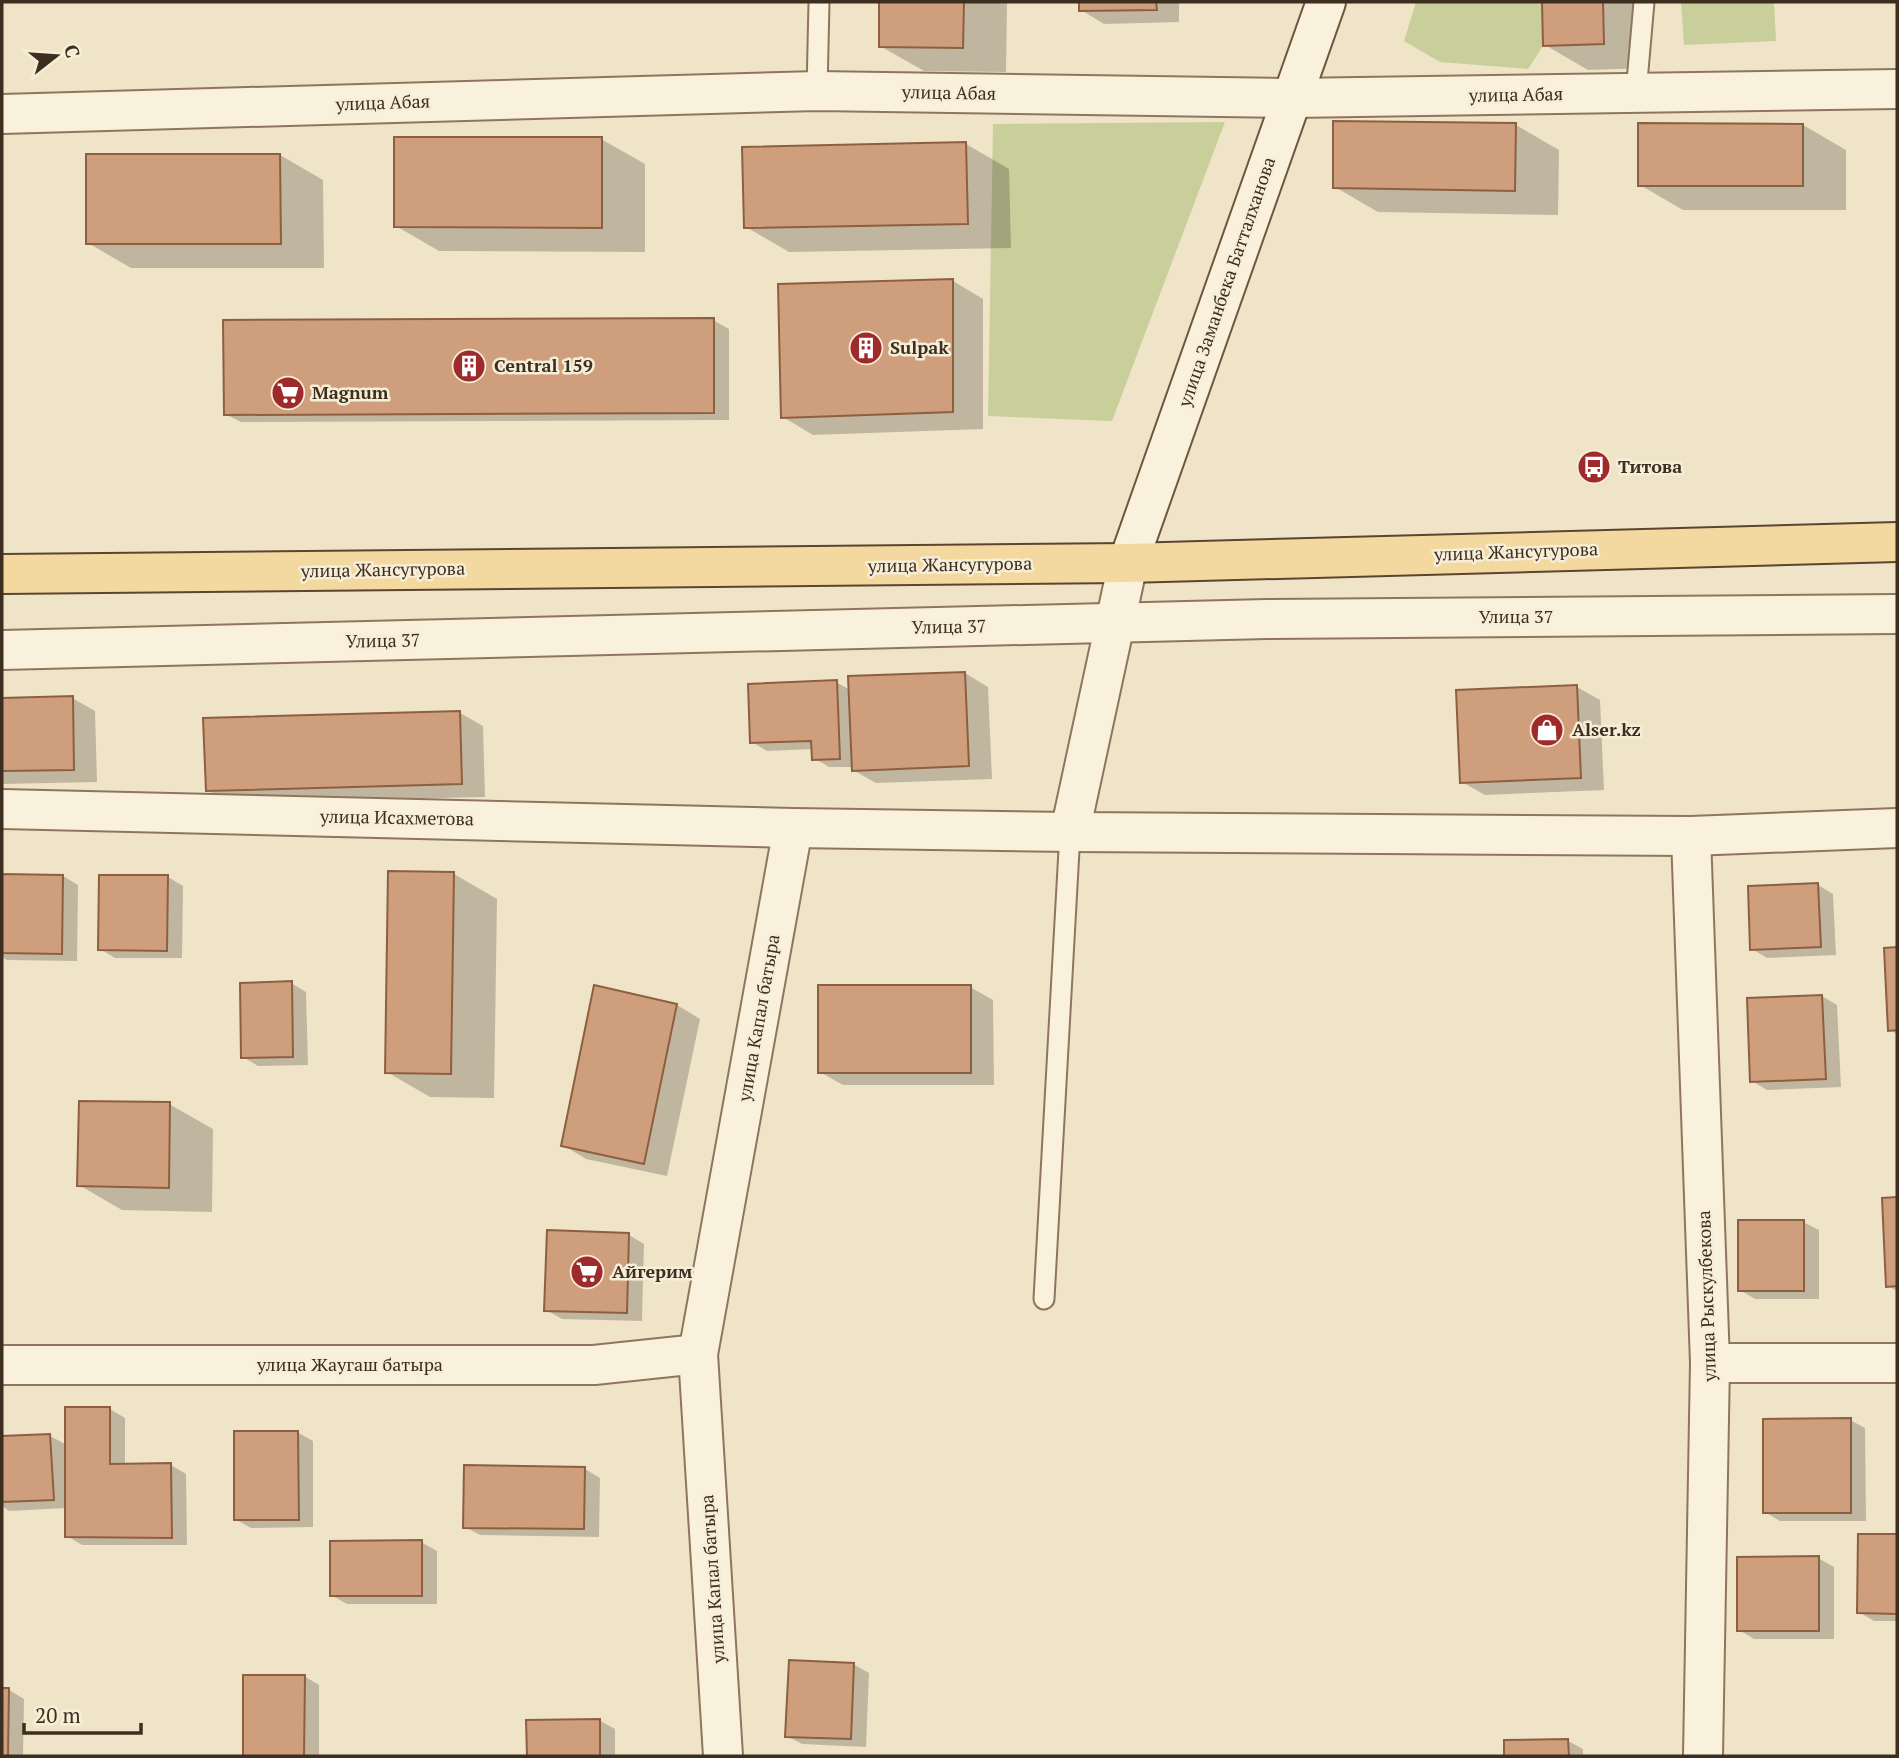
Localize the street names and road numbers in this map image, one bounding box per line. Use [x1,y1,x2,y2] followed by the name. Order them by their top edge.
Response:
[901,79,996,105] street label: улица Абая
[1468,81,1563,107] street label: улица Абая
[334,88,431,116] street label: улица Абая
[1172,153,1280,411] street label: улица Заманбека Батталханова
[1432,536,1598,566] street label: улица Жансугурова
[867,551,1032,577] street label: улица Жансугурова
[300,556,465,582] street label: улица Жансугурова
[1479,604,1553,628] street label: Улица 37
[911,613,987,639] street label: Улица 37
[345,627,421,653] street label: Улица 37
[319,804,474,830] street label: улица Исахметова
[731,932,785,1104] street label: улица Капал батыра
[1691,1210,1721,1383] street label: улица Рыскулбекова
[256,1352,443,1376] street label: улица Жаугаш батыра
[694,1494,730,1665] street label: улица Капал батыра

